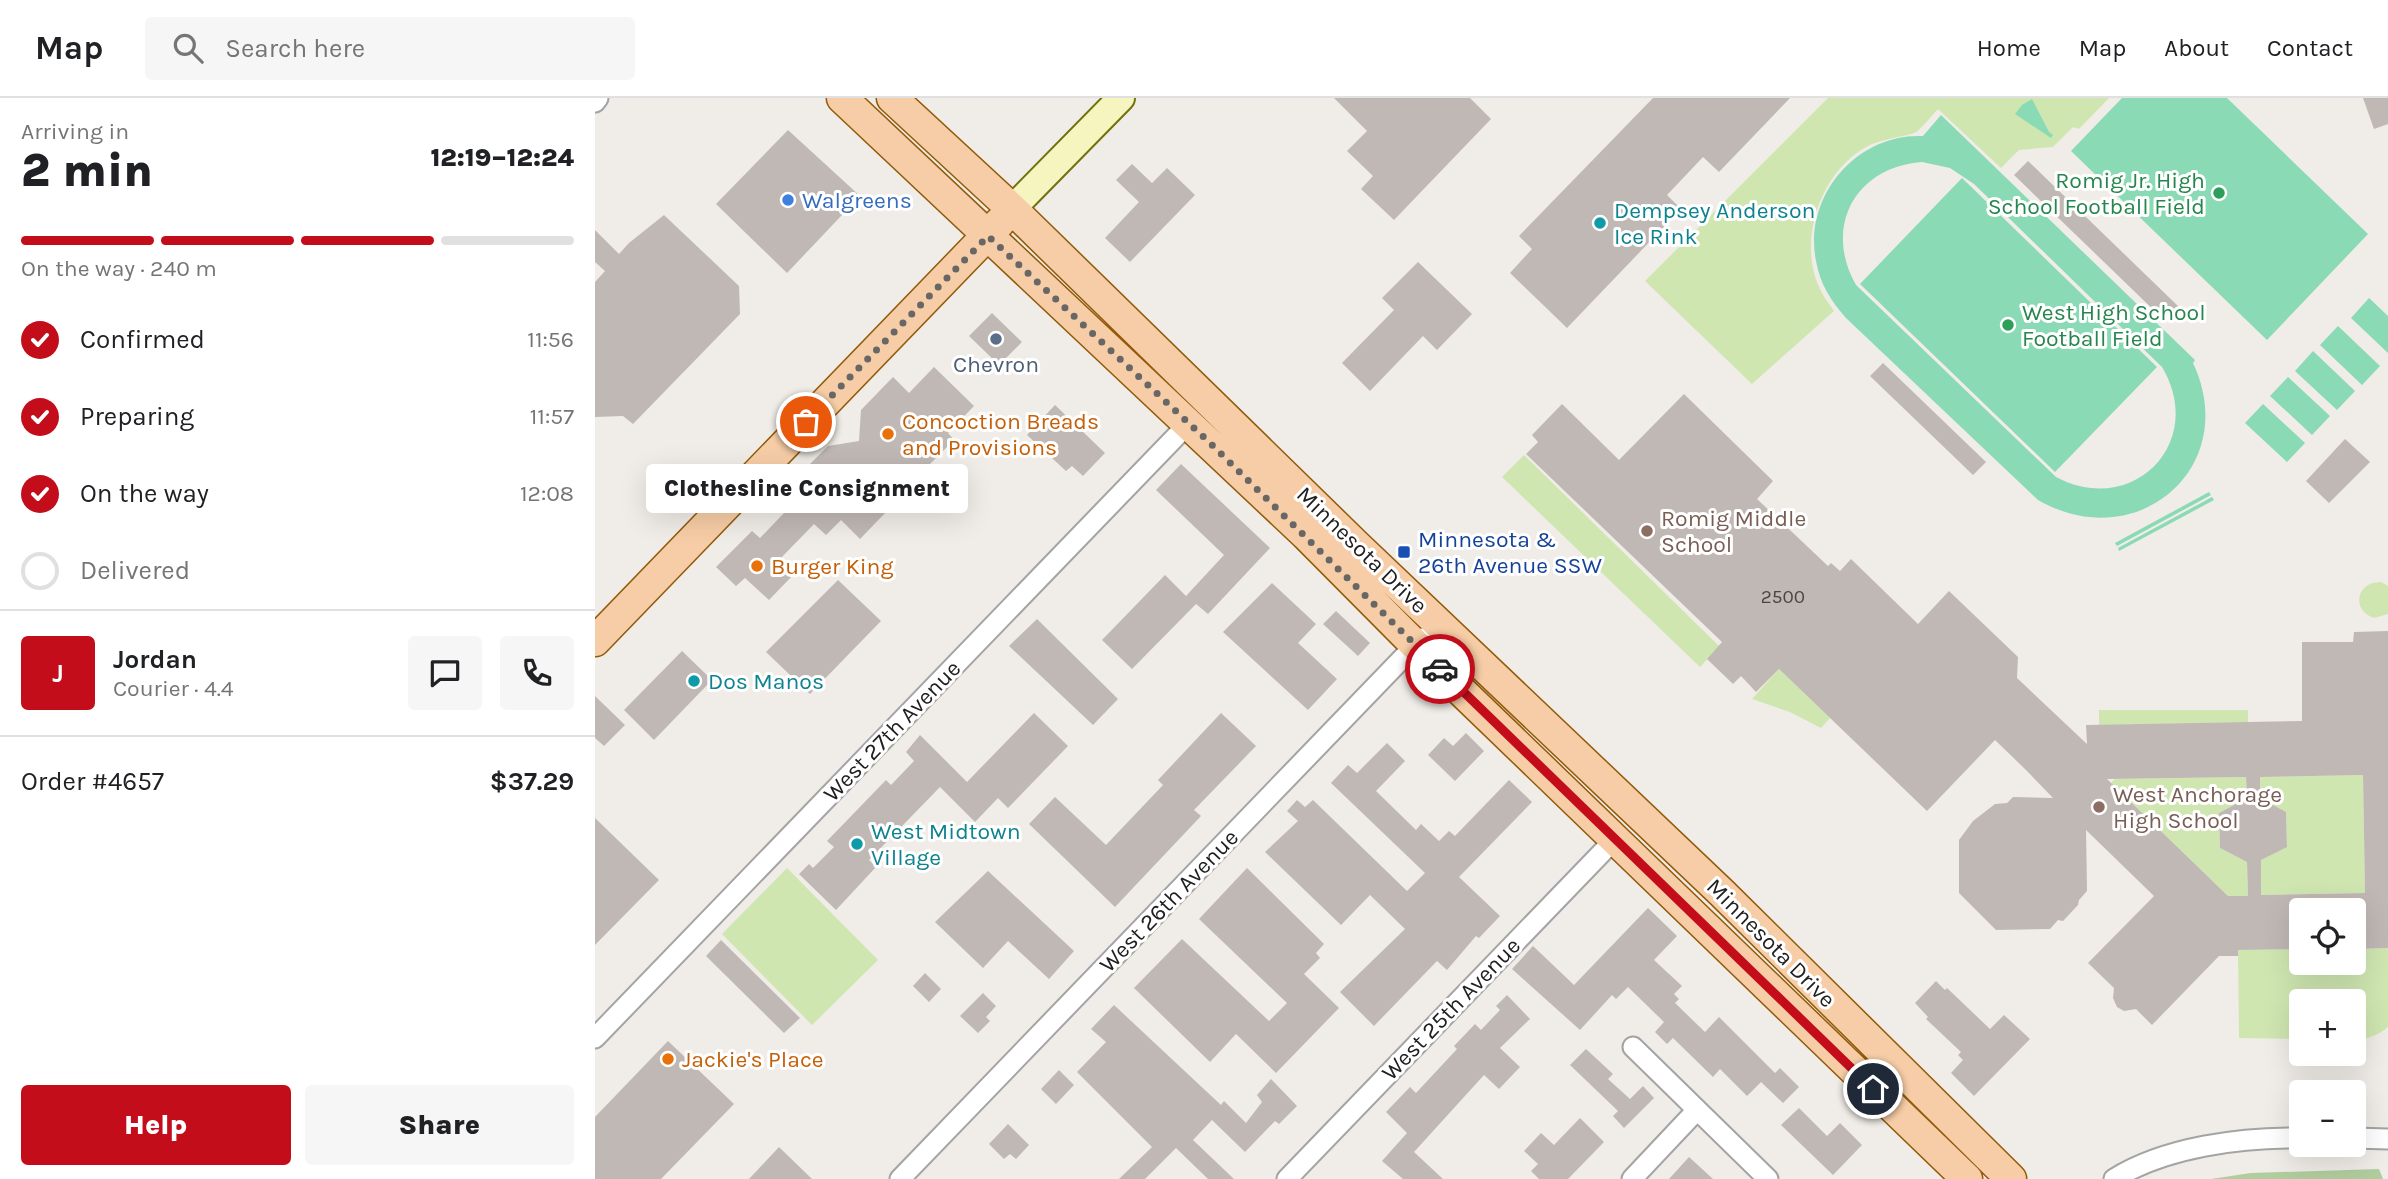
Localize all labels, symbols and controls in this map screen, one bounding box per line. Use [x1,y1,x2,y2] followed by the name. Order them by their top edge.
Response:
[145,17,635,80] search box
[35,29,103,67] text: Map
[169,29,207,67] icon: search
[225,33,365,64] text: Search here
[1977,34,2041,62] text: Home
[2079,34,2126,62] text: Map
[2164,34,2229,62] text: About
[2267,34,2353,62] text: Contact
[21,118,129,145] text: Arriving in
[430,142,574,173] text: 12:19–12:24
[21,144,153,198] text: 2 min
[1988,167,2205,220] place label: Romig Jr. High School Football Field
[2211,185,2227,201] marker: Romig Jr. High School Football Field
[802,187,912,214] place label: Walgreens
[780,192,796,208] marker: Walgreens
[1614,197,1815,250] place label: Dempsey Anderson Ice Rink
[1592,215,1608,231] marker: Dempsey Anderson Ice Rink
[21,255,217,282] text: On the way · 240 m
[2022,299,2206,352] place label: West High School Football Field
[2000,317,2016,333] marker: West High School Football Field
[21,321,59,359] icon: check
[80,324,205,355] text: Confirmed
[527,326,574,353] text: 11:56
[988,331,1004,347] marker: Chevron
[953,351,1039,378] place label: Chevron
[776,392,836,452] pin
[21,398,59,436] icon: check
[80,401,194,432] text: Preparing
[530,403,574,430] text: 11:57
[787,403,825,441] icon: bag
[902,408,1099,461] place label: Concoction Breads and Provisions
[880,426,896,442] marker: Concoction Breads and Provisions
[645,464,967,513] callout: Clothesline Consignment
[21,475,59,513] icon: check
[664,475,950,502] text: Clothesline Consignment
[80,478,209,509] text: On the way
[520,480,574,507] text: 12:08
[1291,481,1433,619] street label: Minnesota Drive
[1661,505,1806,558] place label: Romig Middle School
[1639,523,1655,539] marker: Romig Middle School
[1418,526,1602,579] place label: Minnesota & 26th Avenue SSW
[1396,544,1412,560] marker: Minnesota & 26th Avenue SSW
[771,553,893,580] place label: Burger King
[80,555,190,586] text: Delivered
[749,558,765,574] marker: Burger King
[1761,586,1805,608] house number: 2500
[1405,634,1475,704] courier
[408,636,482,710] button: chat
[500,636,574,710] button: phone
[113,644,197,675] text: Jordan
[1421,650,1459,688] icon: car
[818,655,966,807] street label: West 27th Avenue
[52,658,64,689] text: J
[708,668,824,695] place label: Dos Manos
[686,673,702,689] marker: Dos Manos
[113,675,234,702] text: Courier · 4.4
[21,766,164,797] text: Order #4657
[490,766,574,797] text: $37.29
[2113,781,2282,834] place label: West Anchorage High School
[2091,799,2107,815] marker: West Anchorage High School
[871,818,1021,871] place label: West Midtown Village
[1094,824,1244,978] street label: West 26th Avenue
[849,836,865,852] marker: West Midtown Village
[1701,873,1841,1013] street label: Minnesota Drive
[2289,898,2366,1157] map controls
[2289,898,2366,975] button: locate
[1376,932,1526,1086] street label: West 25th Avenue
[2289,989,2366,1066] button: +
[682,1046,824,1073] place label: Jackie's Place
[660,1051,676,1067] marker: Jackie's Place
[1843,1059,1903,1119] pin
[1854,1070,1892,1108] icon: home
[2289,1080,2366,1157] button: −
[21,1085,291,1165] button: Help
[305,1085,574,1165] button: Share

